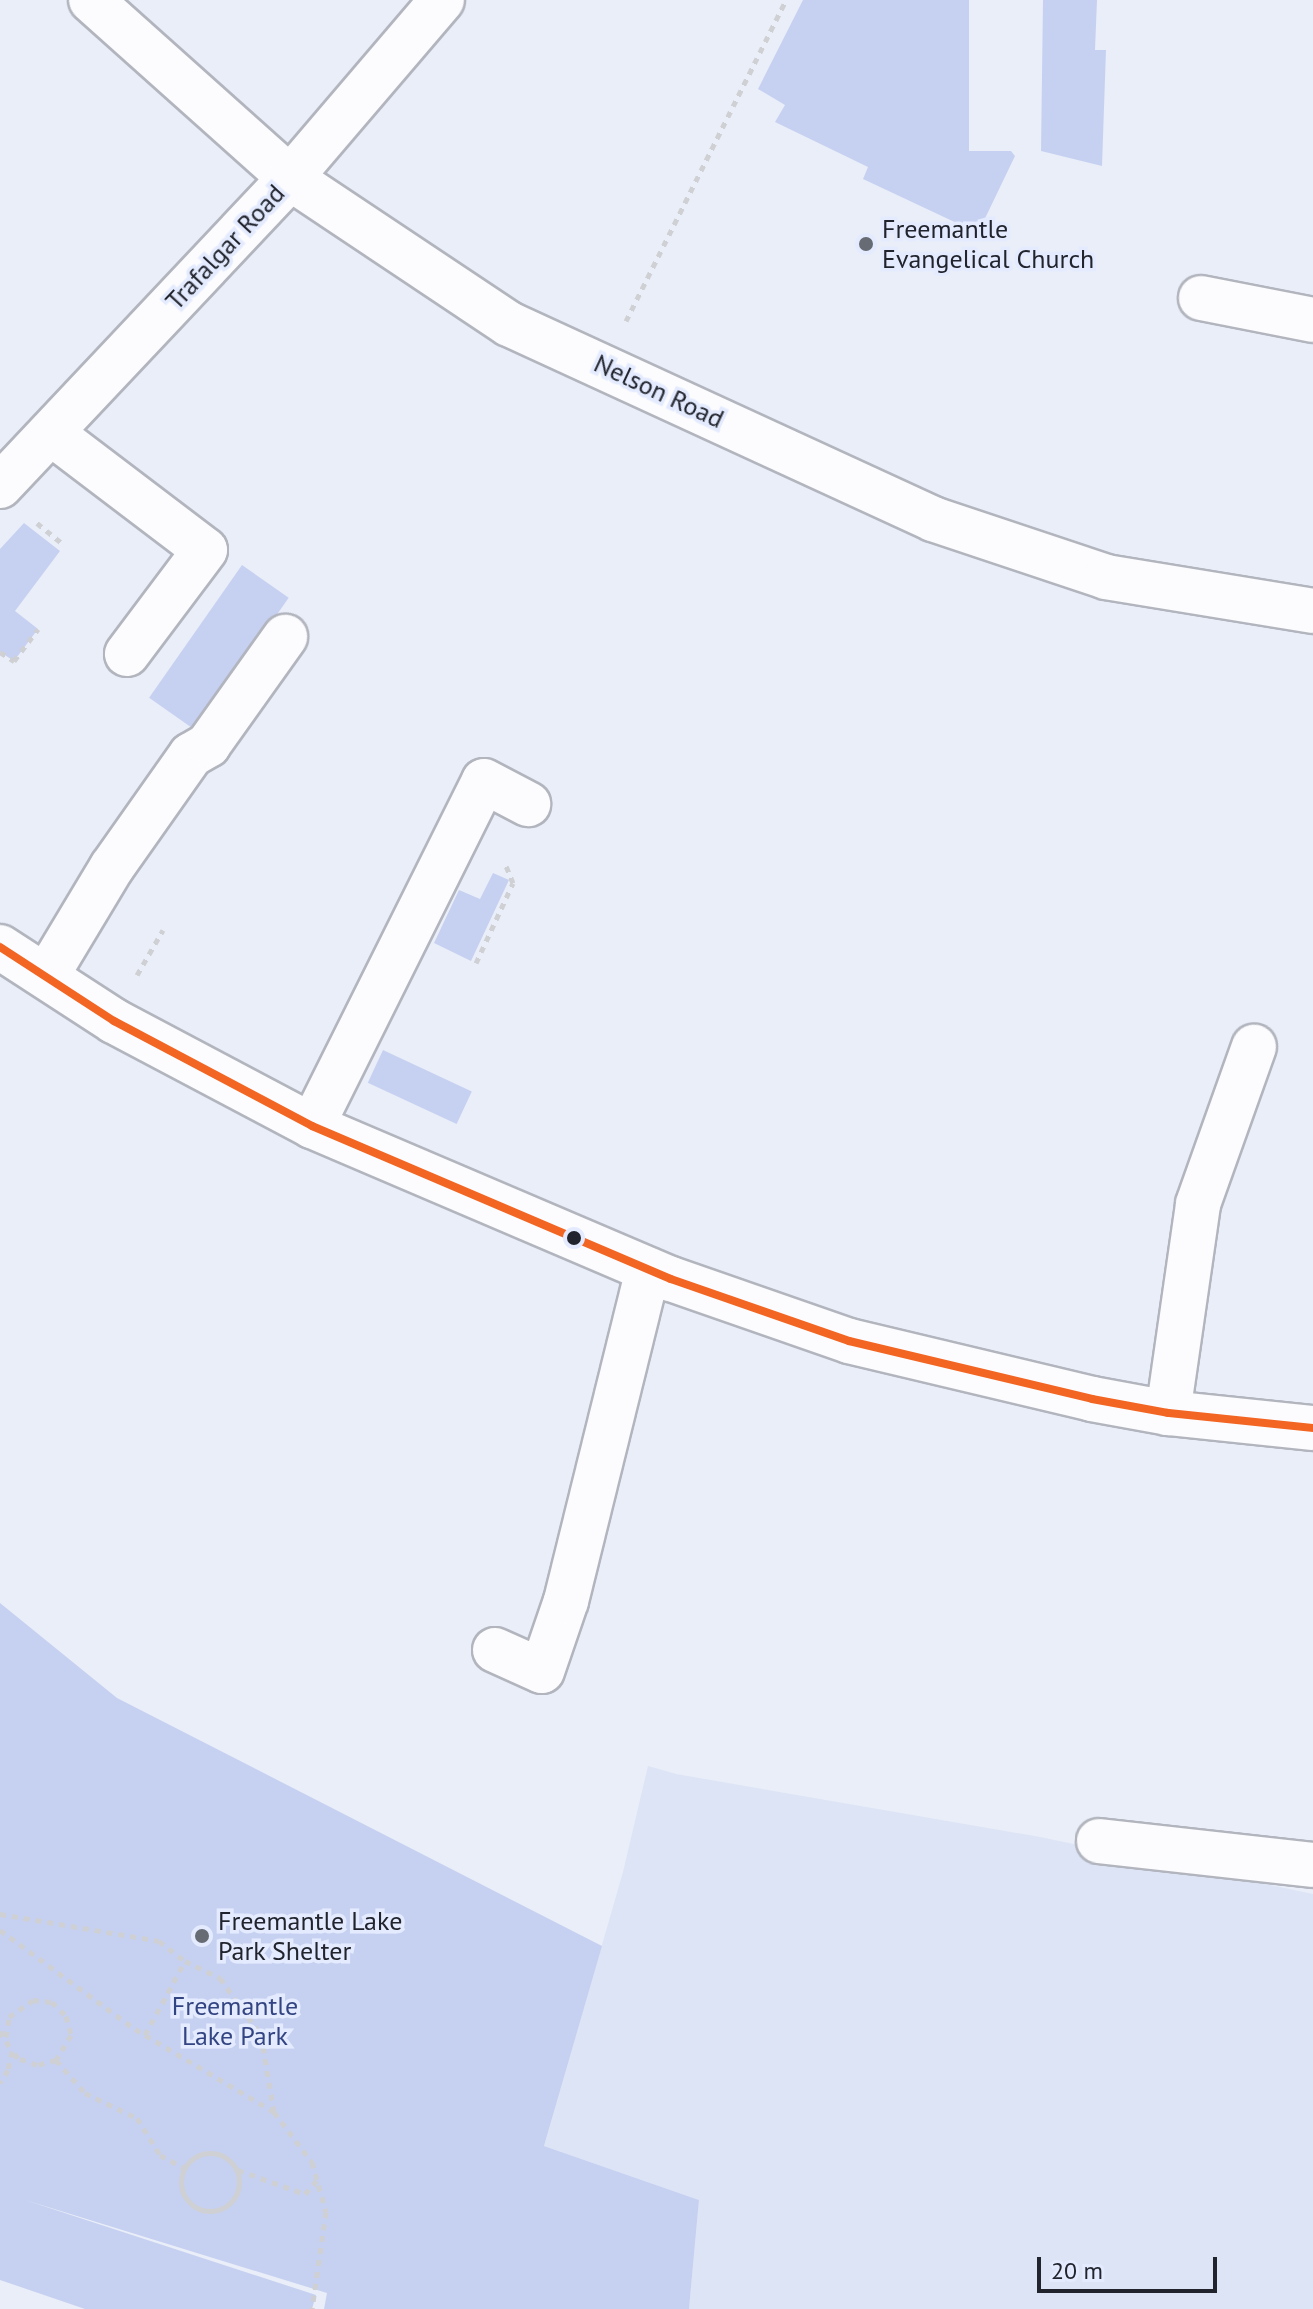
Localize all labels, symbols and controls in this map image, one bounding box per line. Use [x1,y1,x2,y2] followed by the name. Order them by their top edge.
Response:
[159,178,291,316] street label: Trafalgar Road
[882,213,1094,274] place label: Freemantle Evangelical Church
[857,235,875,253] marker: Freemantle Evangelical Church
[589,347,729,435] street label: Nelson Road
[566,1230,582,1246] unlabelled marker
[218,1905,402,1966] place label: Freemantle Lake Park Shelter
[193,1927,211,1945] marker: Freemantle Lake Park Shelter
[172,1990,298,2052] park label: Freemantle Lake Park
[1041,2241,1221,2291] scale bar
[1051,2255,1103,2286] text: 20 m

